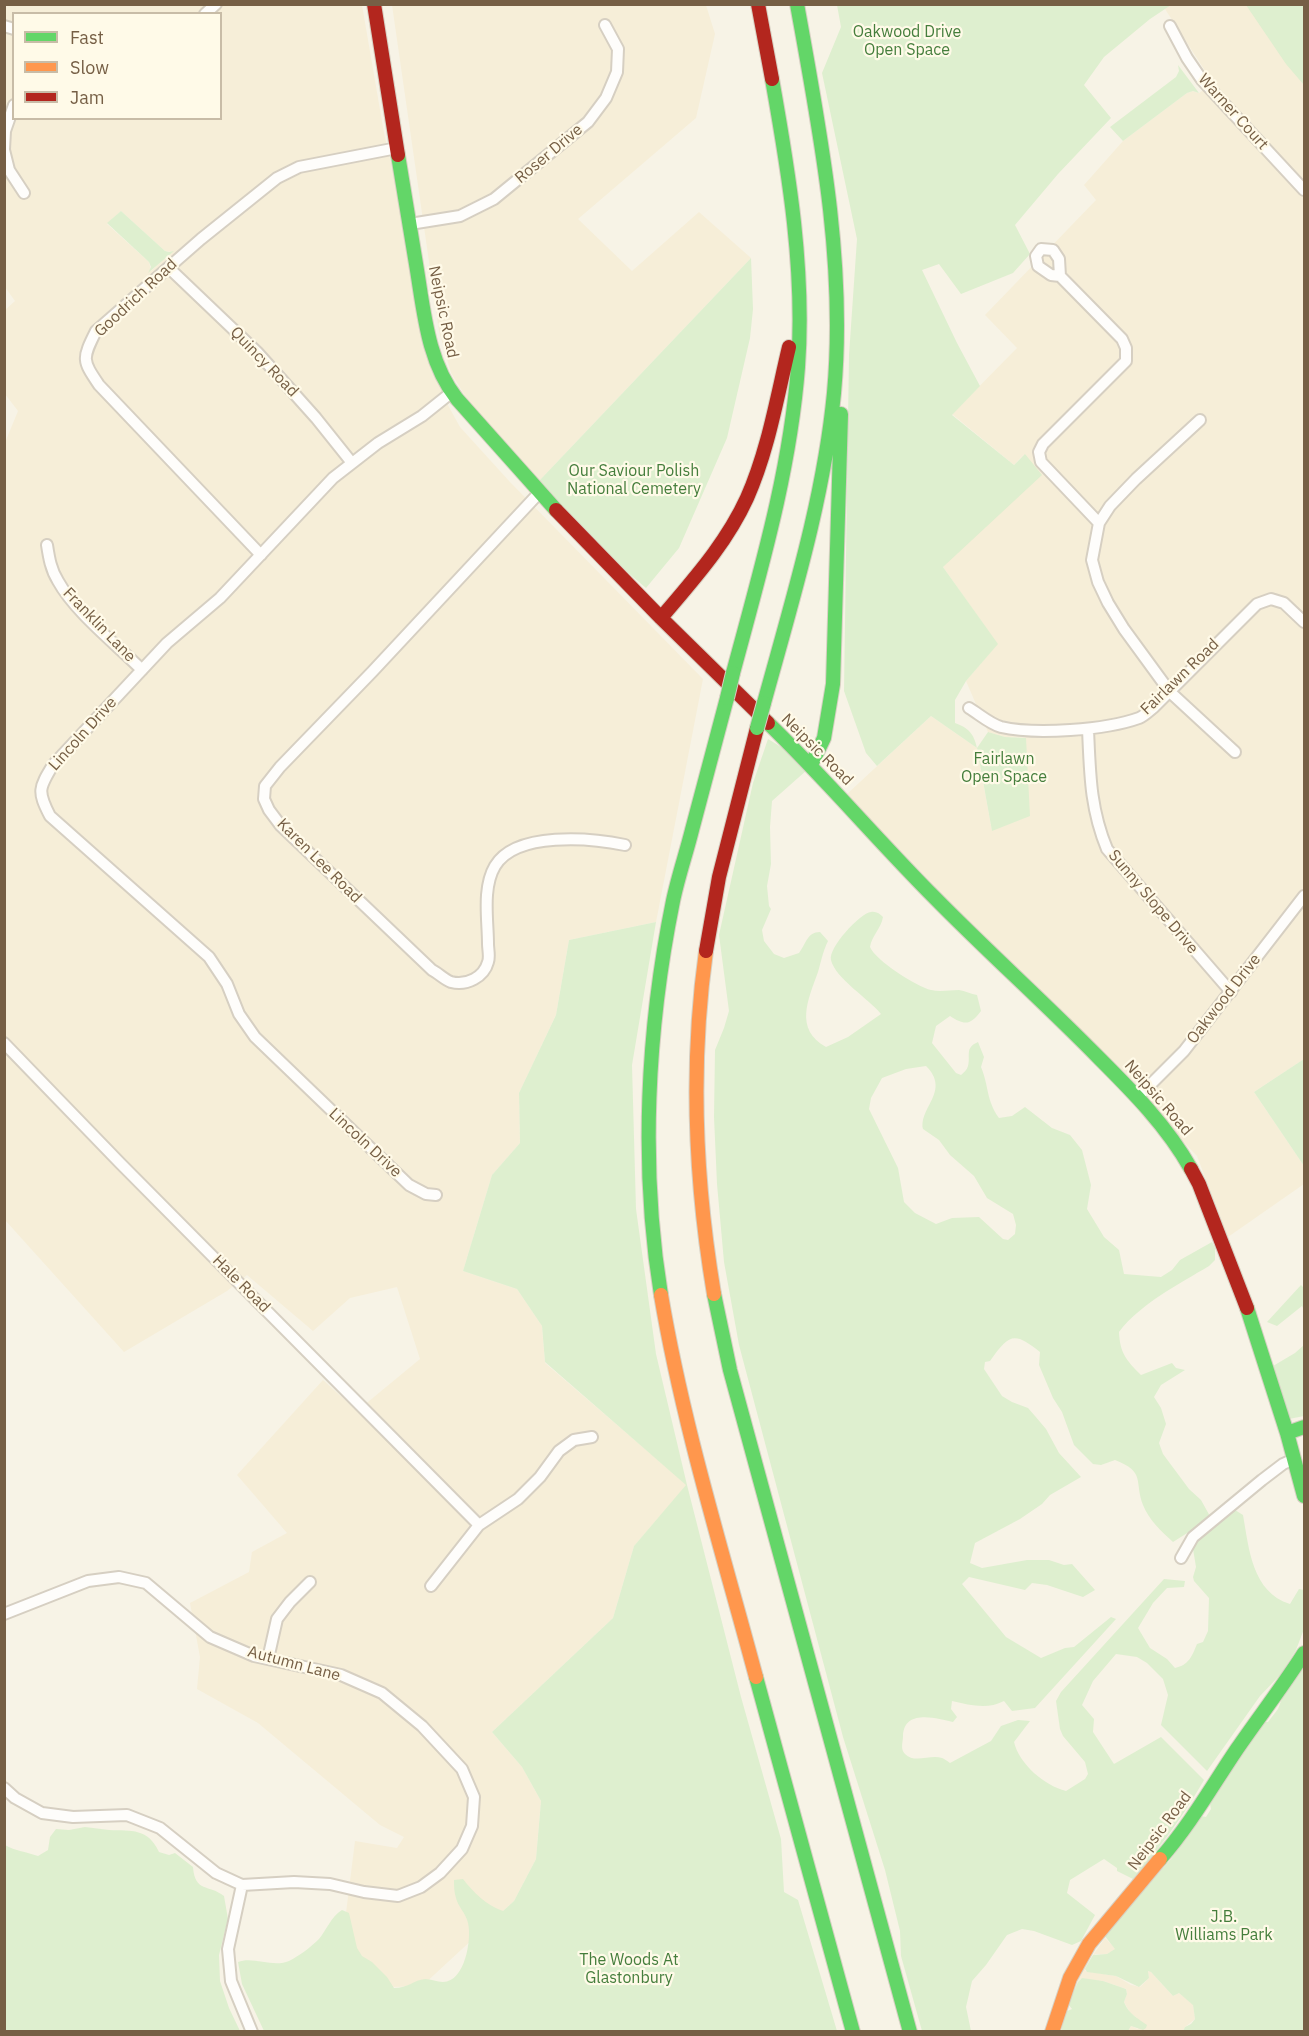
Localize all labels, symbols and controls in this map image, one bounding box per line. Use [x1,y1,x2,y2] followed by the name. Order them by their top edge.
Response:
[12,12,222,120] legend
[853,22,961,60] park label: Oakwood Drive Open Space
[70,26,104,49] text: Fast
[70,56,109,79] text: Slow
[1194,70,1272,154] street label: Warner Court
[70,86,105,109] text: Jam
[511,120,587,188] street label: Roser Drive
[91,255,181,341] street label: Goodrich Road
[424,264,462,360] street label: Neipsic Road
[226,323,302,401] street label: Quincy Road
[567,461,701,499] park label: Our Saviour Polish National Cemetery
[59,584,139,666] street label: Franklin Lane
[1137,635,1223,719] street label: Fairlawn Road
[45,693,121,775] street label: Lincoln Drive
[777,710,857,790] street label: Neipsic Road
[961,749,1047,787] park label: Fairlawn Open Space
[273,815,365,907] street label: Karen Lee Road
[1104,846,1202,958] street label: Sunny Slope Drive
[1183,950,1265,1048] street label: Oakwood Drive
[1120,1056,1196,1140] street label: Neipsic Road
[325,1104,405,1182] street label: Lincoln Drive
[208,1251,274,1317] street label: Hale Road
[245,1642,343,1686] street label: Autumn Lane
[1124,1788,1196,1874] street label: Neipsic Road
[1175,1907,1273,1945] park label: J.B. Williams Park
[579,1950,679,1988] park label: The Woods At Glastonbury

